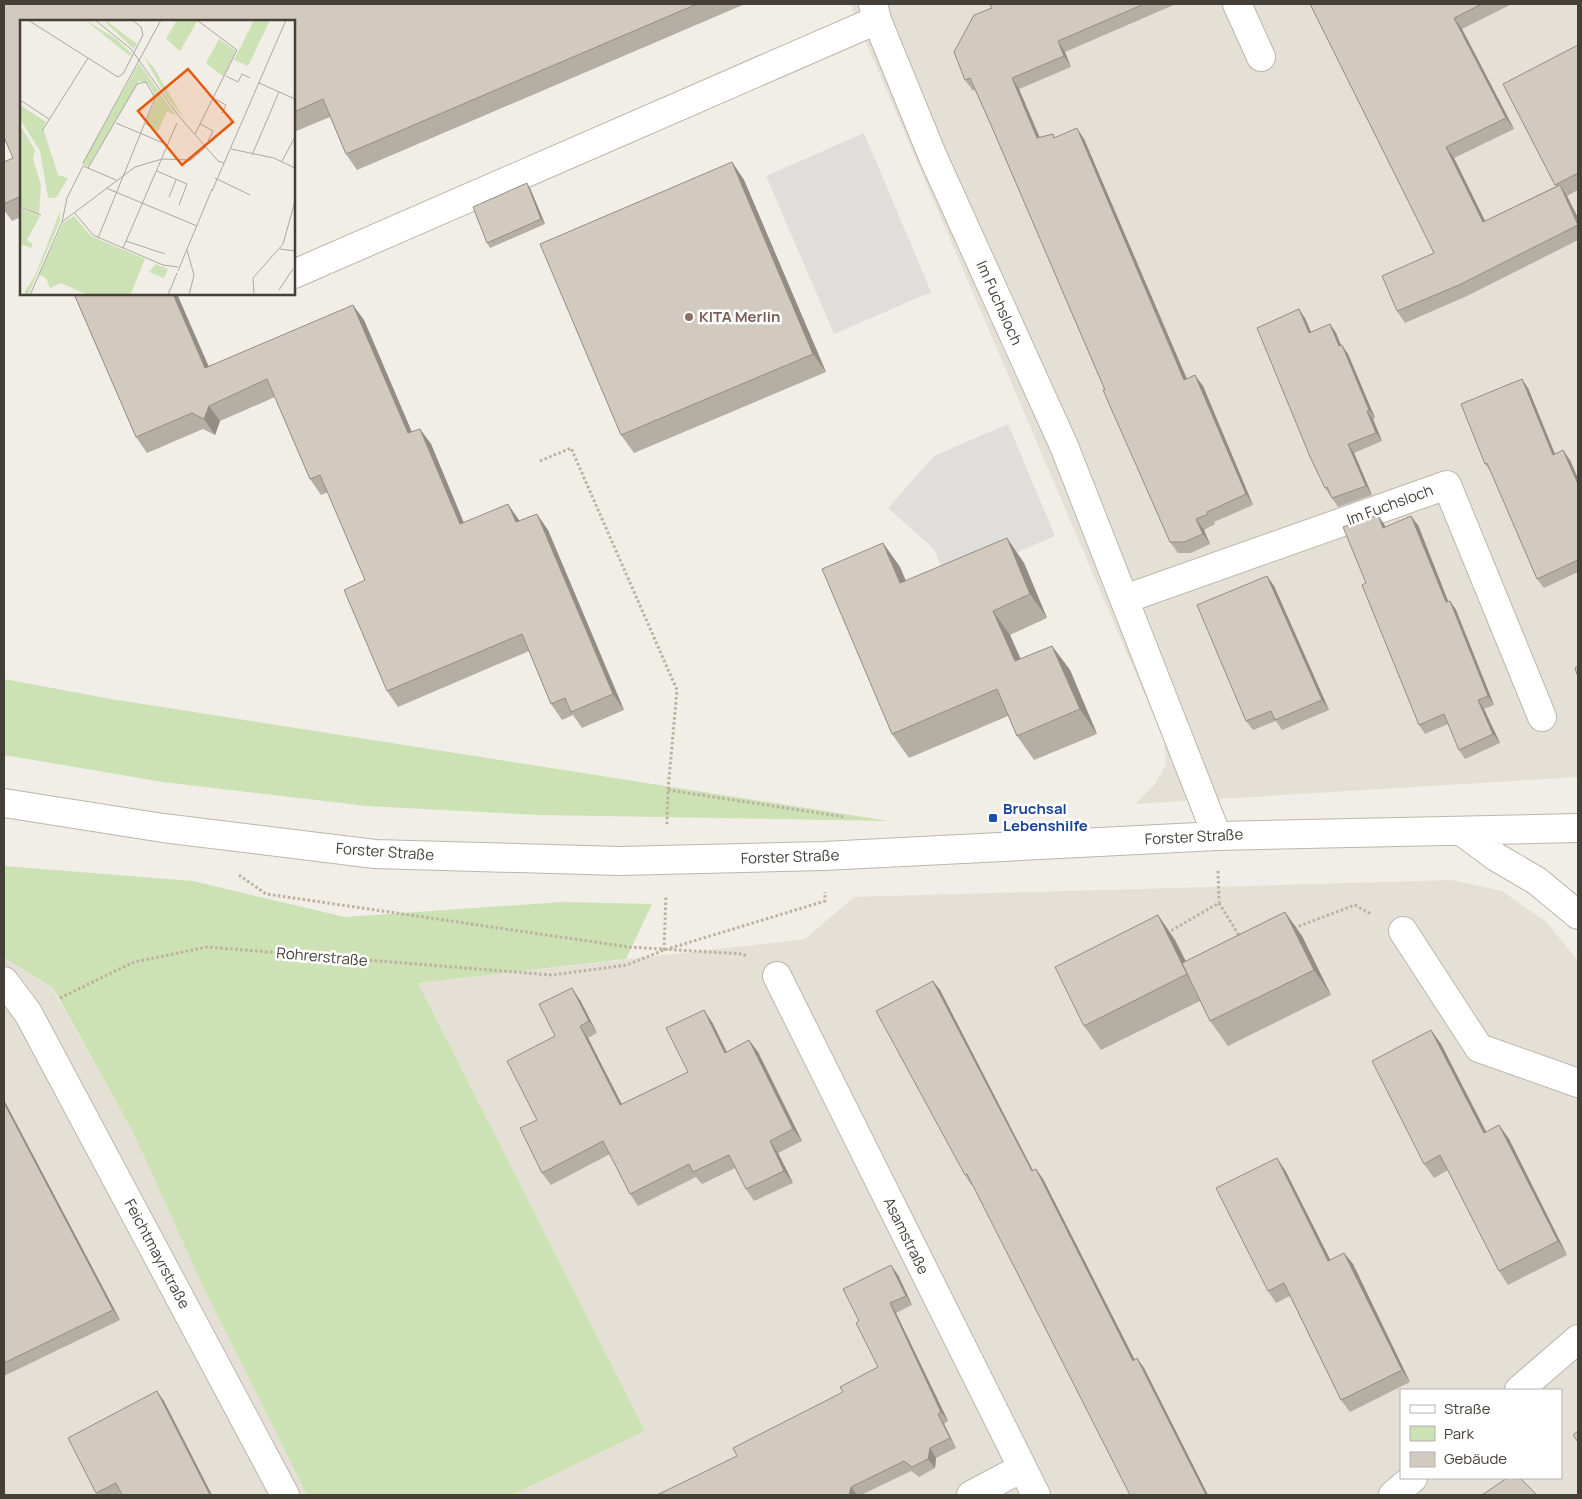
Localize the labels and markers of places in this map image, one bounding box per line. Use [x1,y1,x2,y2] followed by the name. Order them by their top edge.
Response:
[699,306,780,327] place label: KITA Merlin
[683,311,695,323] marker: KITA Merlin
[1003,798,1088,836] place label: Bruchsal Lebenshilfe
[987,812,999,824] marker: Bruchsal Lebenshilfe

